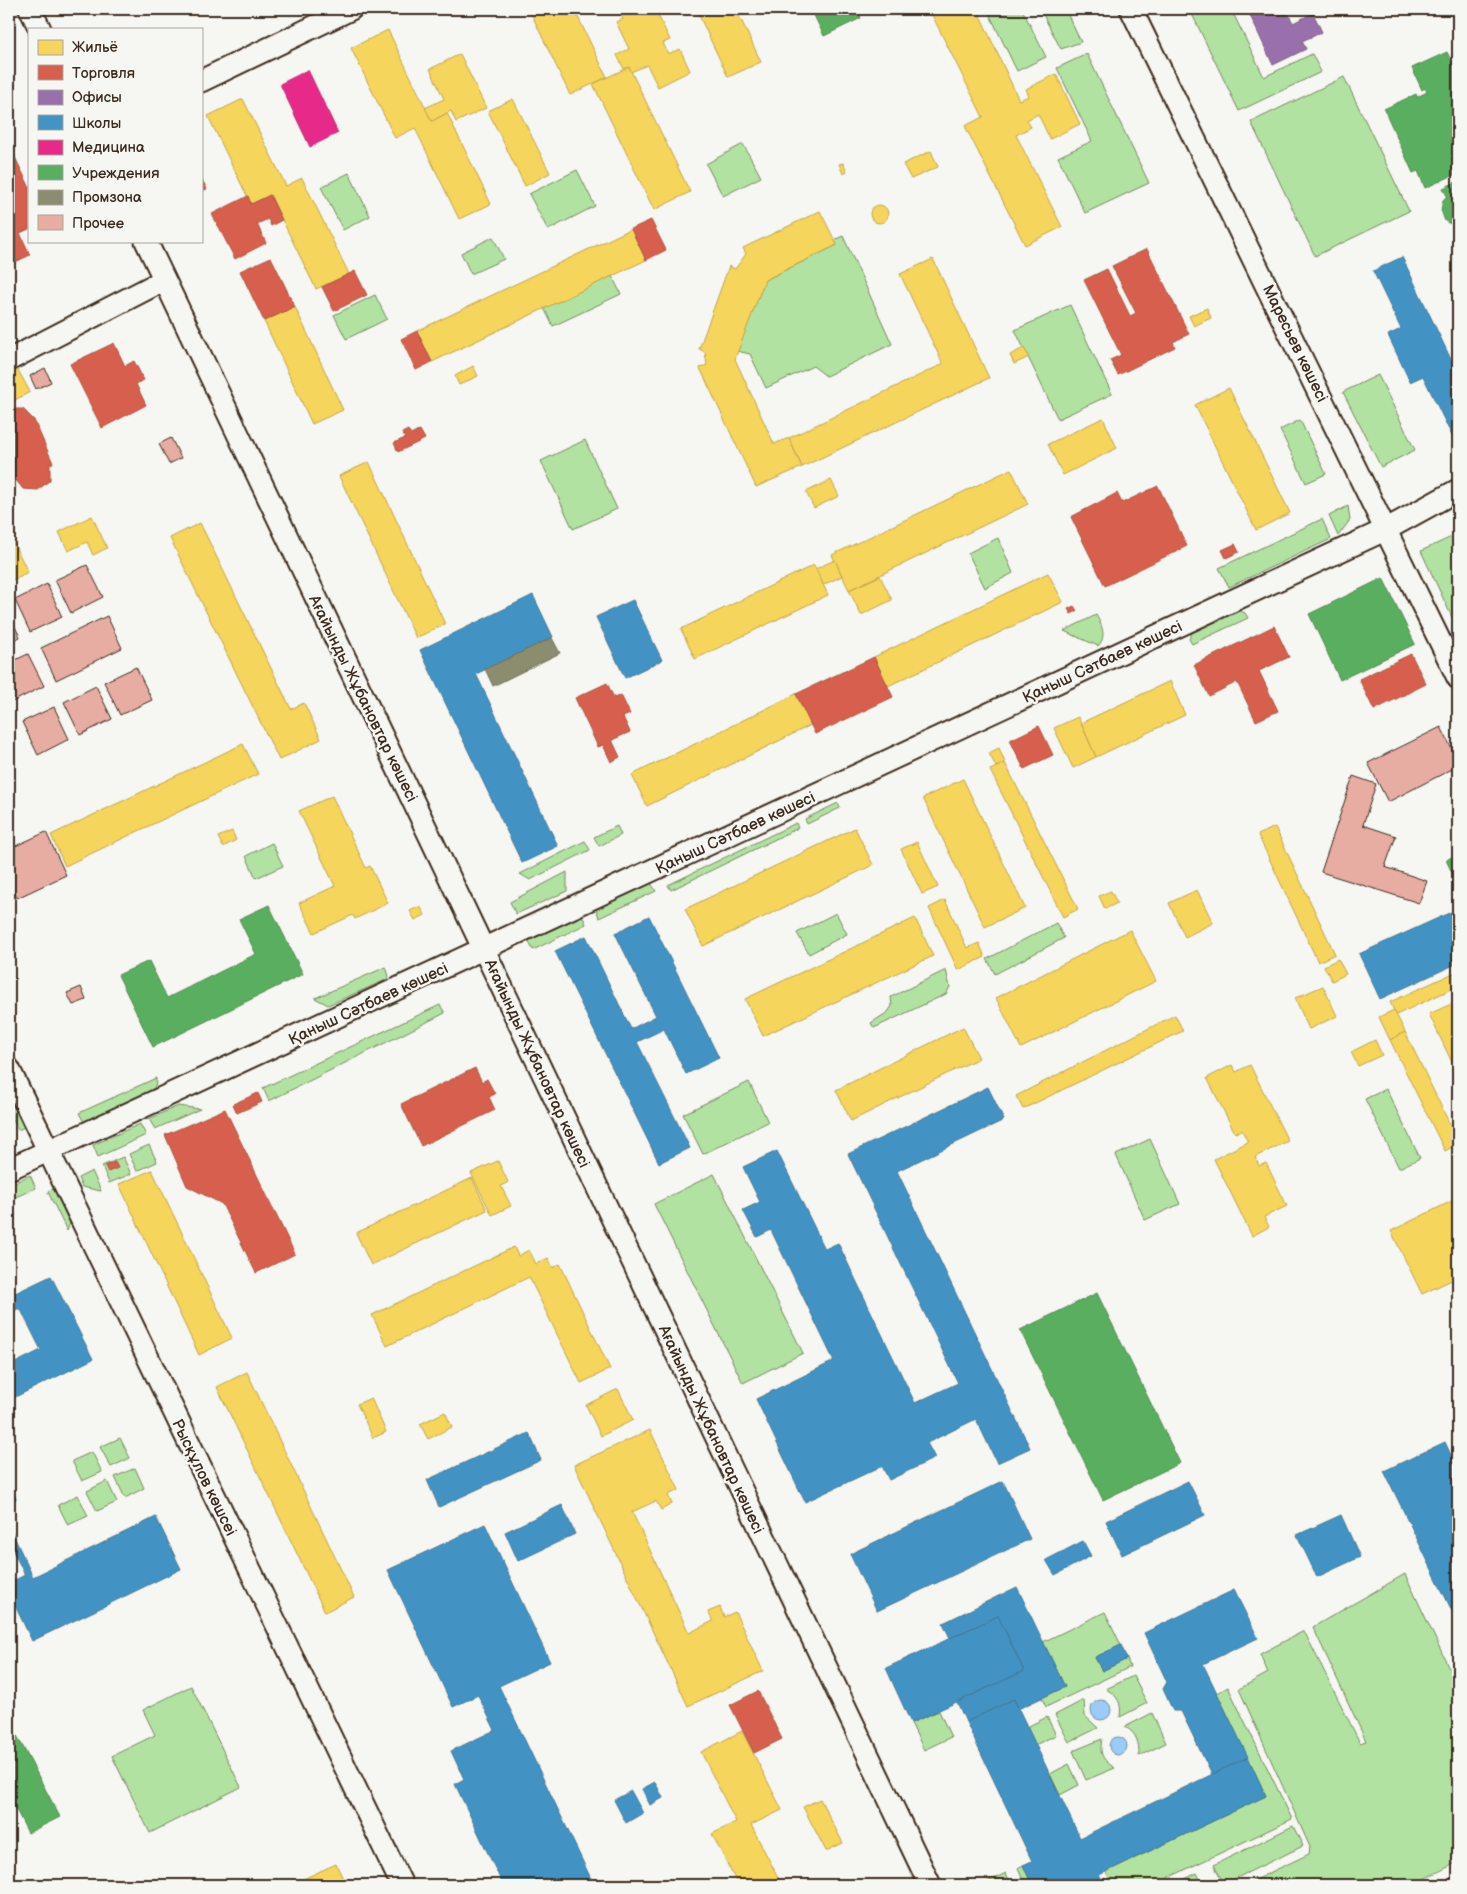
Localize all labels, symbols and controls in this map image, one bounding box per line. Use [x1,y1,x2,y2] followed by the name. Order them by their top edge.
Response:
[28,28,202,242] legend
[72,38,118,57] text: Жильё
[72,64,135,83] text: Торговля
[72,88,122,107] text: Офисы
[72,114,121,133] text: Школы
[72,138,145,157] text: Медицина
[72,164,159,183] text: Учреждения
[72,188,142,207] text: Промзона
[72,214,124,233] text: Прочее
[1258,282,1331,405] street label: Маресьев көшесі
[304,591,421,805] street label: Ағайынды Жұбановтар көшесі
[1020,617,1185,708] street label: Қаныш Сәтбаев көшесі
[653,788,818,879] street label: Қаныш Сәтбаев көшесі
[479,955,593,1171] street label: Ағайынды Жұбановтар көшесі
[286,959,451,1050] street label: Қаныш Сәтбаев көшесі
[653,1321,767,1537] street label: Ағайынды Жұбановтар көшесі
[167,1416,240,1539] street label: Рысқұлов көшсеі

